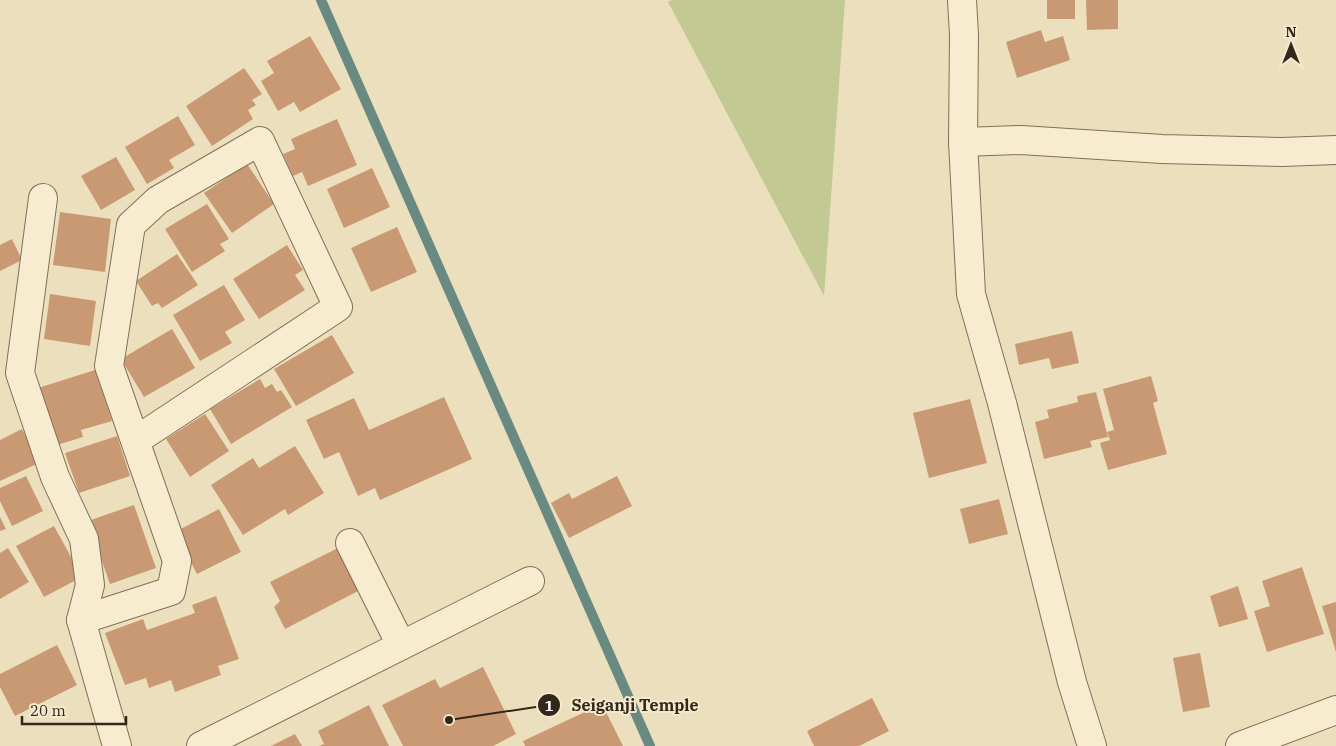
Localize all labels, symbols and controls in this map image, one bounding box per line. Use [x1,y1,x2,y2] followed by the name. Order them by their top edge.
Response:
[1266,20,1316,70] north arrow
[1285,23,1297,41] text: N
[537,690,709,721] callout: Seiganji Temple
[22,694,126,726] scale bar
[571,695,699,715] text: Seiganji Temple
[544,696,554,715] text: 1
[30,701,66,720] text: 20 m

